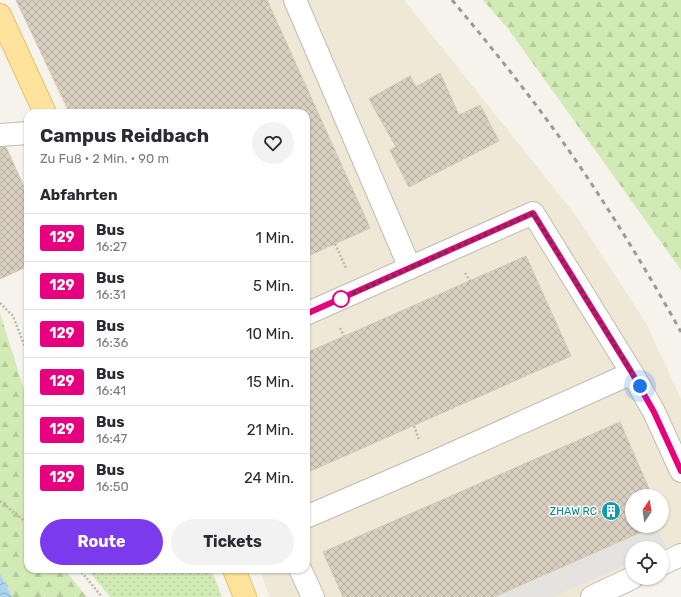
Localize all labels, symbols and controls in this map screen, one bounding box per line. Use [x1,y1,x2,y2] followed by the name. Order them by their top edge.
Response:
[252,122,294,164] button: heart
[40,124,209,147] text: Campus Reidbach
[40,151,169,166] text: Zu Fuß · 2 Min. · 90 m
[40,186,118,204] text: Abfahrten
[96,221,124,239] text: Bus
[49,229,75,246] text: 129
[255,229,294,247] text: 1 Min.
[96,239,127,254] text: 16:27
[96,269,124,287] text: Bus
[49,277,75,294] text: 129
[253,277,294,295] text: 5 Min.
[96,287,126,302] text: 16:31
[332,290,350,308] unlabelled marker
[96,317,124,335] text: Bus
[49,325,75,342] text: 129
[246,325,294,343] text: 10 Min.
[96,335,128,350] text: 16:36
[96,365,124,383] text: Bus
[49,373,75,390] text: 129
[247,373,294,391] text: 15 Min.
[630,376,650,396] your location
[96,383,126,398] text: 16:41
[96,413,124,431] text: Bus
[49,421,75,438] text: 129
[247,421,294,439] text: 21 Min.
[96,431,127,446] text: 16:47
[96,461,124,479] text: Bus
[49,469,75,486] text: 129
[244,469,294,487] text: 24 Min.
[96,479,129,494] text: 16:50
[625,489,669,533] north arrow
[625,489,669,585] map controls
[600,500,622,522] building icon: ZHAW RC
[550,505,597,518] place label: ZHAW RC
[40,519,163,565] button: Route
[171,519,294,565] button: Tickets
[625,541,669,585] button: locate

